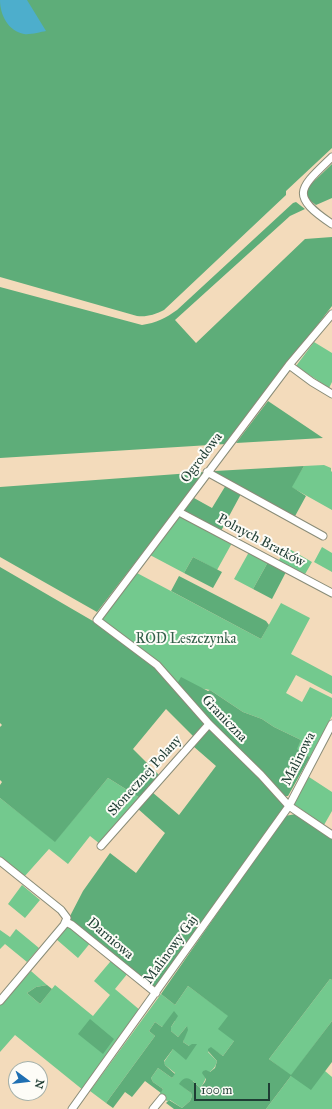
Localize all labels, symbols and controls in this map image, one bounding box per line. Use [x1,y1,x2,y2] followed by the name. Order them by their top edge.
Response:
[178,429,226,487] street label: Ogrodowa
[214,511,308,571] street label: Polnych Bratków
[136,632,236,648] park label: ROD Leszczynka
[198,692,250,746] street label: Graniczna
[278,729,320,789] street label: Malinowa
[104,732,186,820] street label: Słonecznej Polany
[140,912,202,988] street label: Malinowy Gaj
[83,915,137,963] street label: Darniowa
[8,1061,48,1101] north arrow
[196,1075,272,1101] scale bar
[32,1078,47,1090] text: N
[201,1083,232,1097] text: 100 m

